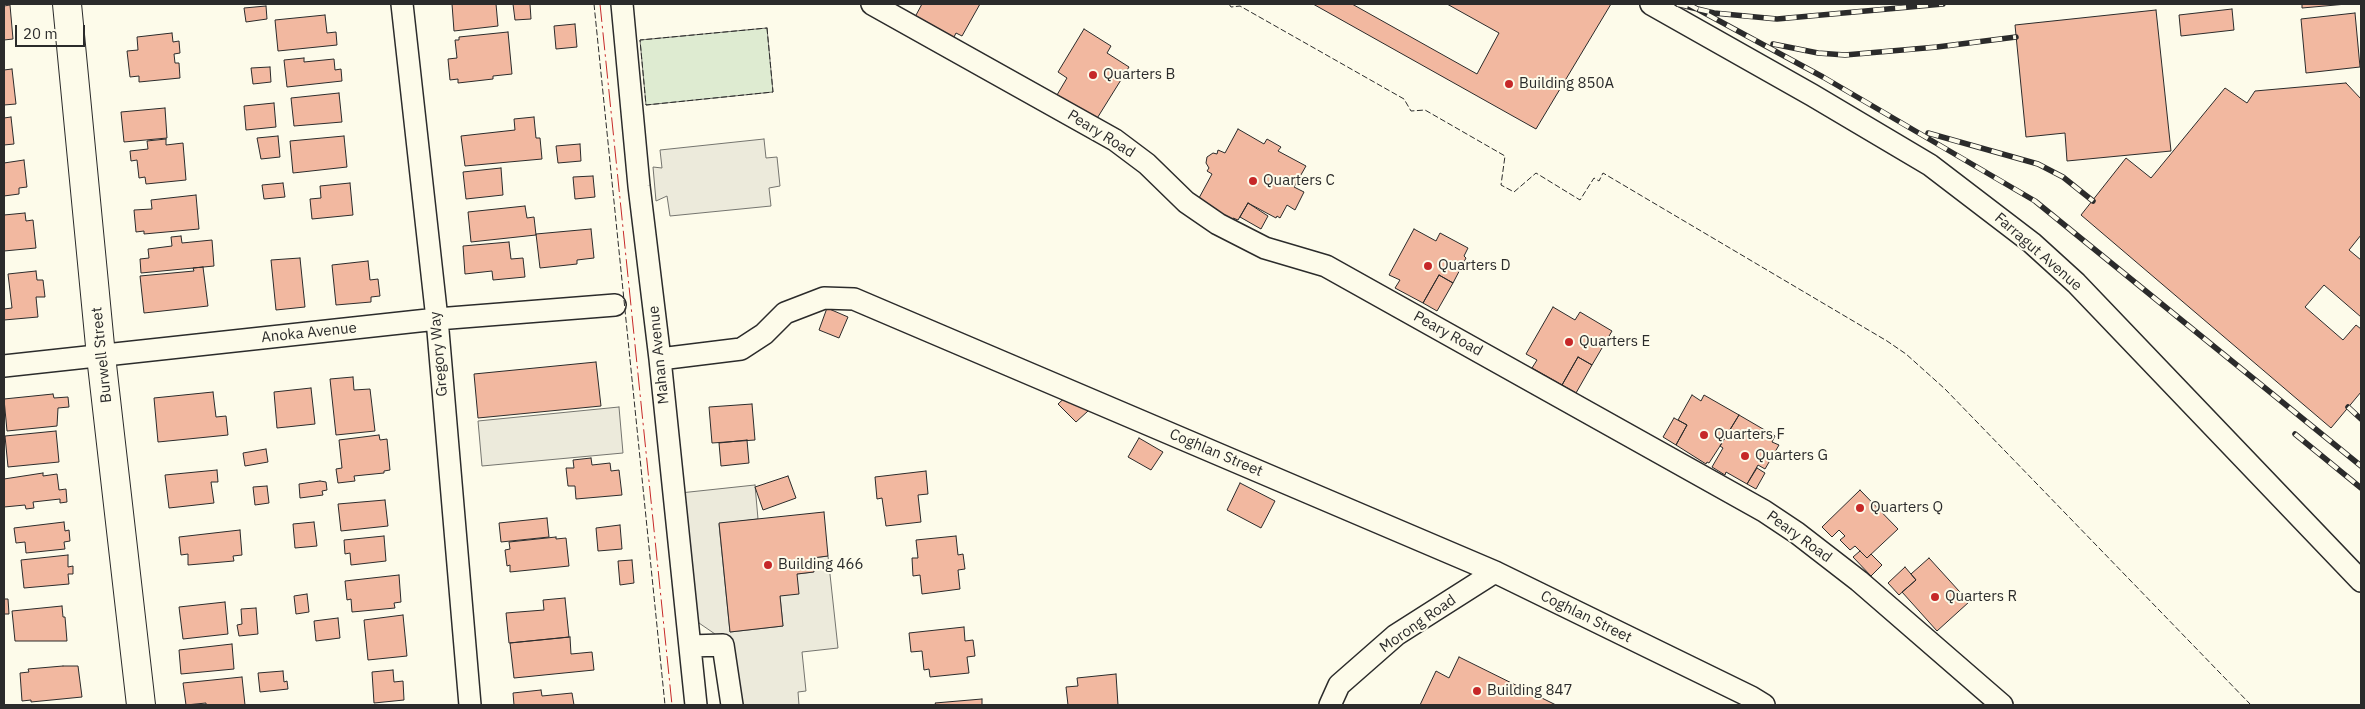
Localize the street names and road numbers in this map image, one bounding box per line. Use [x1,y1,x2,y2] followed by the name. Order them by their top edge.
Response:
[1064,106,1138,162] street label: Peary Road
[1991,209,2085,295] street label: Farragut Avenue
[645,305,673,405] street label: Mahan Avenue
[88,306,116,404] street label: Burwell Street
[1410,308,1486,360] street label: Peary Road
[426,311,452,397] street label: Gregory Way
[260,319,358,347] street label: Anoka Avenue
[1167,425,1265,481] street label: Coghlan Street
[1763,507,1835,567] street label: Peary Road
[1537,587,1635,647] street label: Coghlan Street
[1376,591,1460,657] street label: Morong Road

